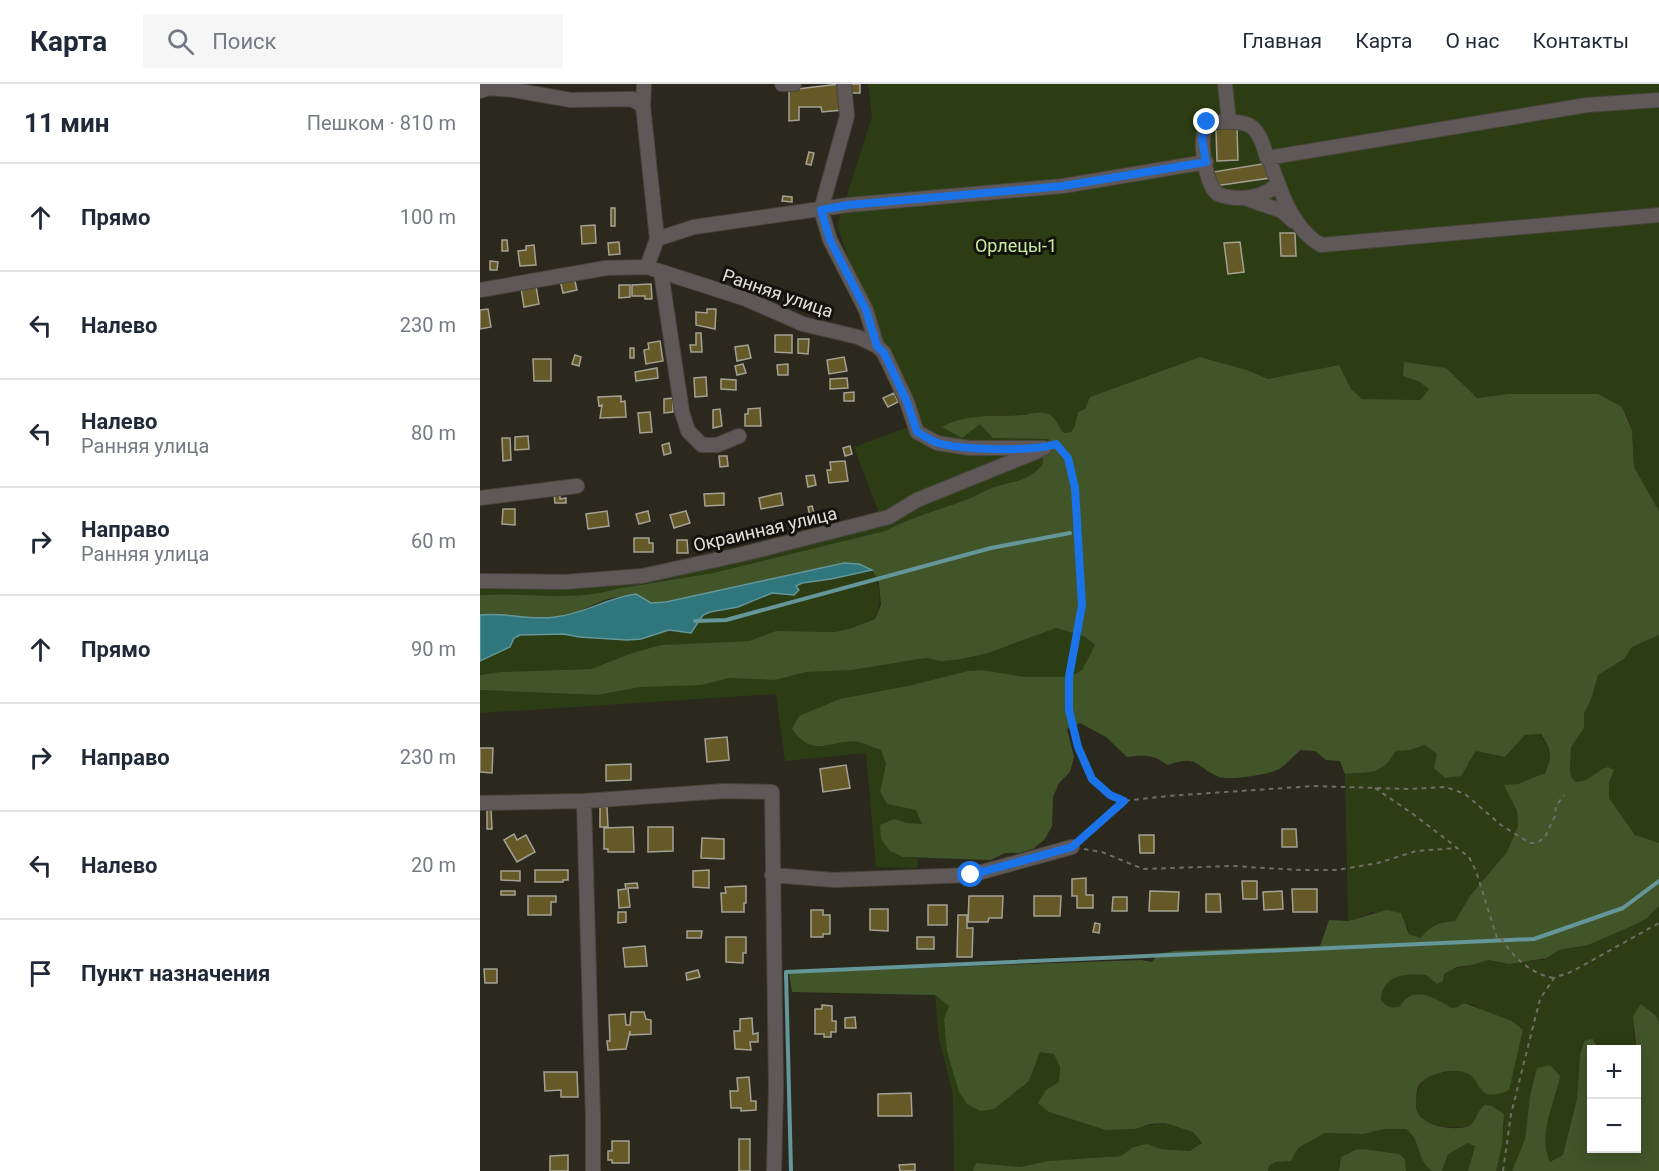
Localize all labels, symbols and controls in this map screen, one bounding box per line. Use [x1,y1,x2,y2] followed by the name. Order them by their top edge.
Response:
[143,14,563,68] search box
[30,25,107,58] text: Карта
[164,25,197,58] icon: search
[212,29,277,54] text: Поиск
[1242,29,1322,53] text: Главная
[1355,29,1412,53] text: Карта
[1445,29,1500,53] text: О нас
[1533,29,1629,53] text: Контакты
[24,108,109,138] text: 11 мин
[1193,108,1219,134] route end
[307,111,456,135] text: Пешком · 810 m
[24,201,57,234] icon: ahead
[81,205,150,230] text: Прямо
[400,205,456,229] text: 100 m
[975,235,1057,256] park label: Орлецы-1
[720,264,836,322] street label: Ранняя улица
[24,309,57,342] icon: left
[81,313,158,338] text: Налево
[400,313,456,337] text: 230 m
[81,409,158,434] text: Налево
[24,417,57,450] icon: left
[411,421,456,445] text: 80 m
[81,434,209,458] text: Ранняя улица
[691,502,839,556] street label: Окраинная улица
[81,517,170,542] text: Направо
[24,525,57,558] icon: right
[411,529,456,553] text: 60 m
[81,542,209,566] text: Ранняя улица
[24,633,57,666] icon: ahead
[81,637,150,662] text: Прямо
[411,637,456,661] text: 90 m
[24,741,57,774] icon: right
[81,745,170,770] text: Направо
[400,745,456,769] text: 230 m
[24,849,57,882] icon: left
[81,853,158,878] text: Налево
[411,853,456,877] text: 20 m
[957,861,983,887] route start
[24,957,57,990] icon: arrive
[81,961,270,986] text: Пункт назначения
[1587,1045,1641,1153] map controls
[1587,1045,1641,1099] button: +
[1587,1099,1641,1153] button: −

